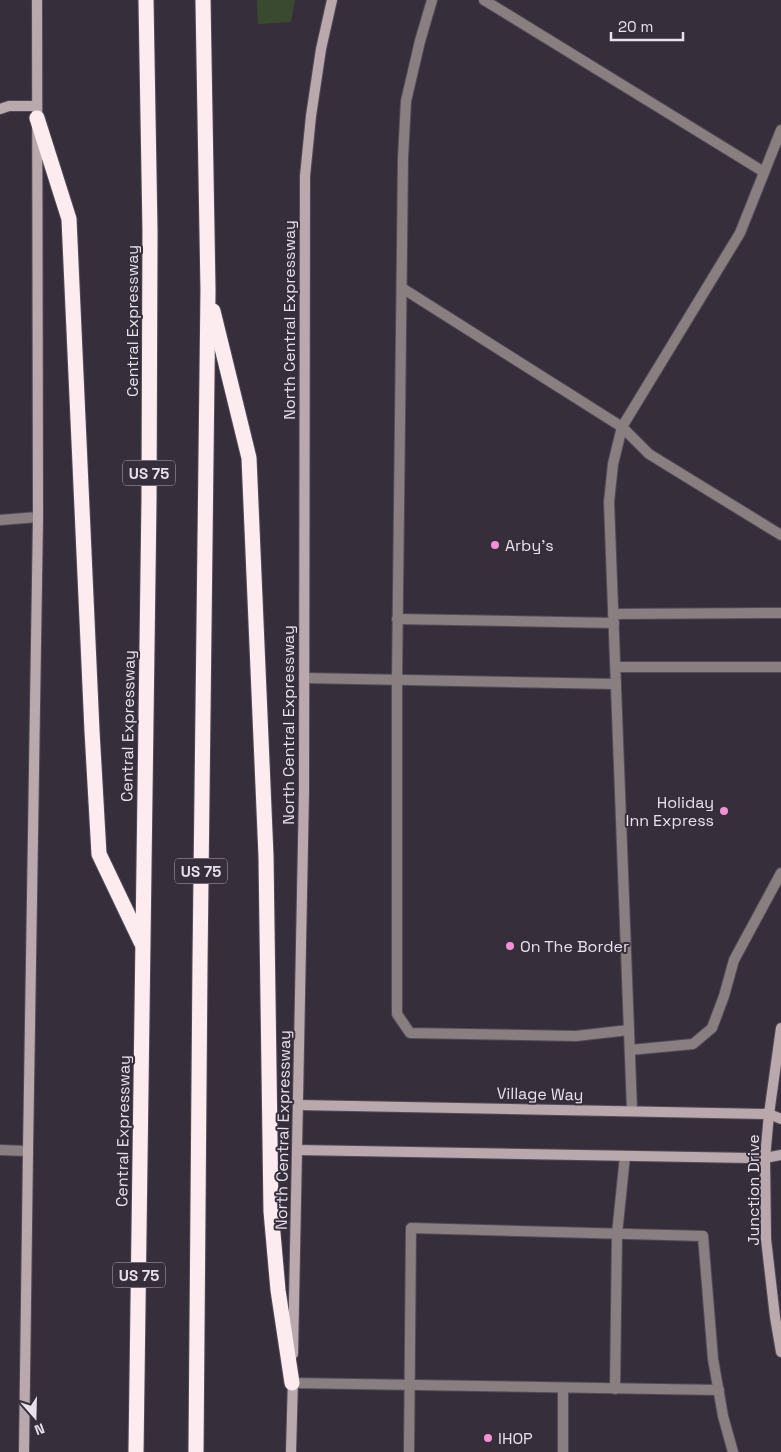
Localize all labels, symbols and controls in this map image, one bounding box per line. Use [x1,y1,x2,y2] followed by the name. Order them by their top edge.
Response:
[611,10,684,42] scale bar
[618,17,653,36] text: 20 m
[279,220,300,420] street label: North Central Expressway
[122,245,143,397] street label: Central Expressway
[123,460,175,486] road number: US 75
[505,535,554,556] place label: Arby's
[489,539,501,551] marker: Arby's
[278,625,299,825] street label: North Central Expressway
[116,650,140,802] street label: Central Expressway
[625,792,714,831] place label: Holiday Inn Express
[718,805,730,817] marker: Holiday Inn Express
[175,858,227,884] road number: US 75
[520,936,629,957] place label: On The Border
[504,940,516,952] marker: On The Border
[271,1030,295,1230] street label: North Central Expressway
[111,1055,135,1207] street label: Central Expressway
[496,1083,584,1105] street label: Village Way
[743,1134,764,1246] street label: Junction Drive
[113,1262,165,1288] road number: US 75
[10,1392,60,1442] north arrow
[32,1419,47,1439] text: N
[498,1428,533,1449] place label: IHOP
[482,1432,494,1444] marker: IHOP

